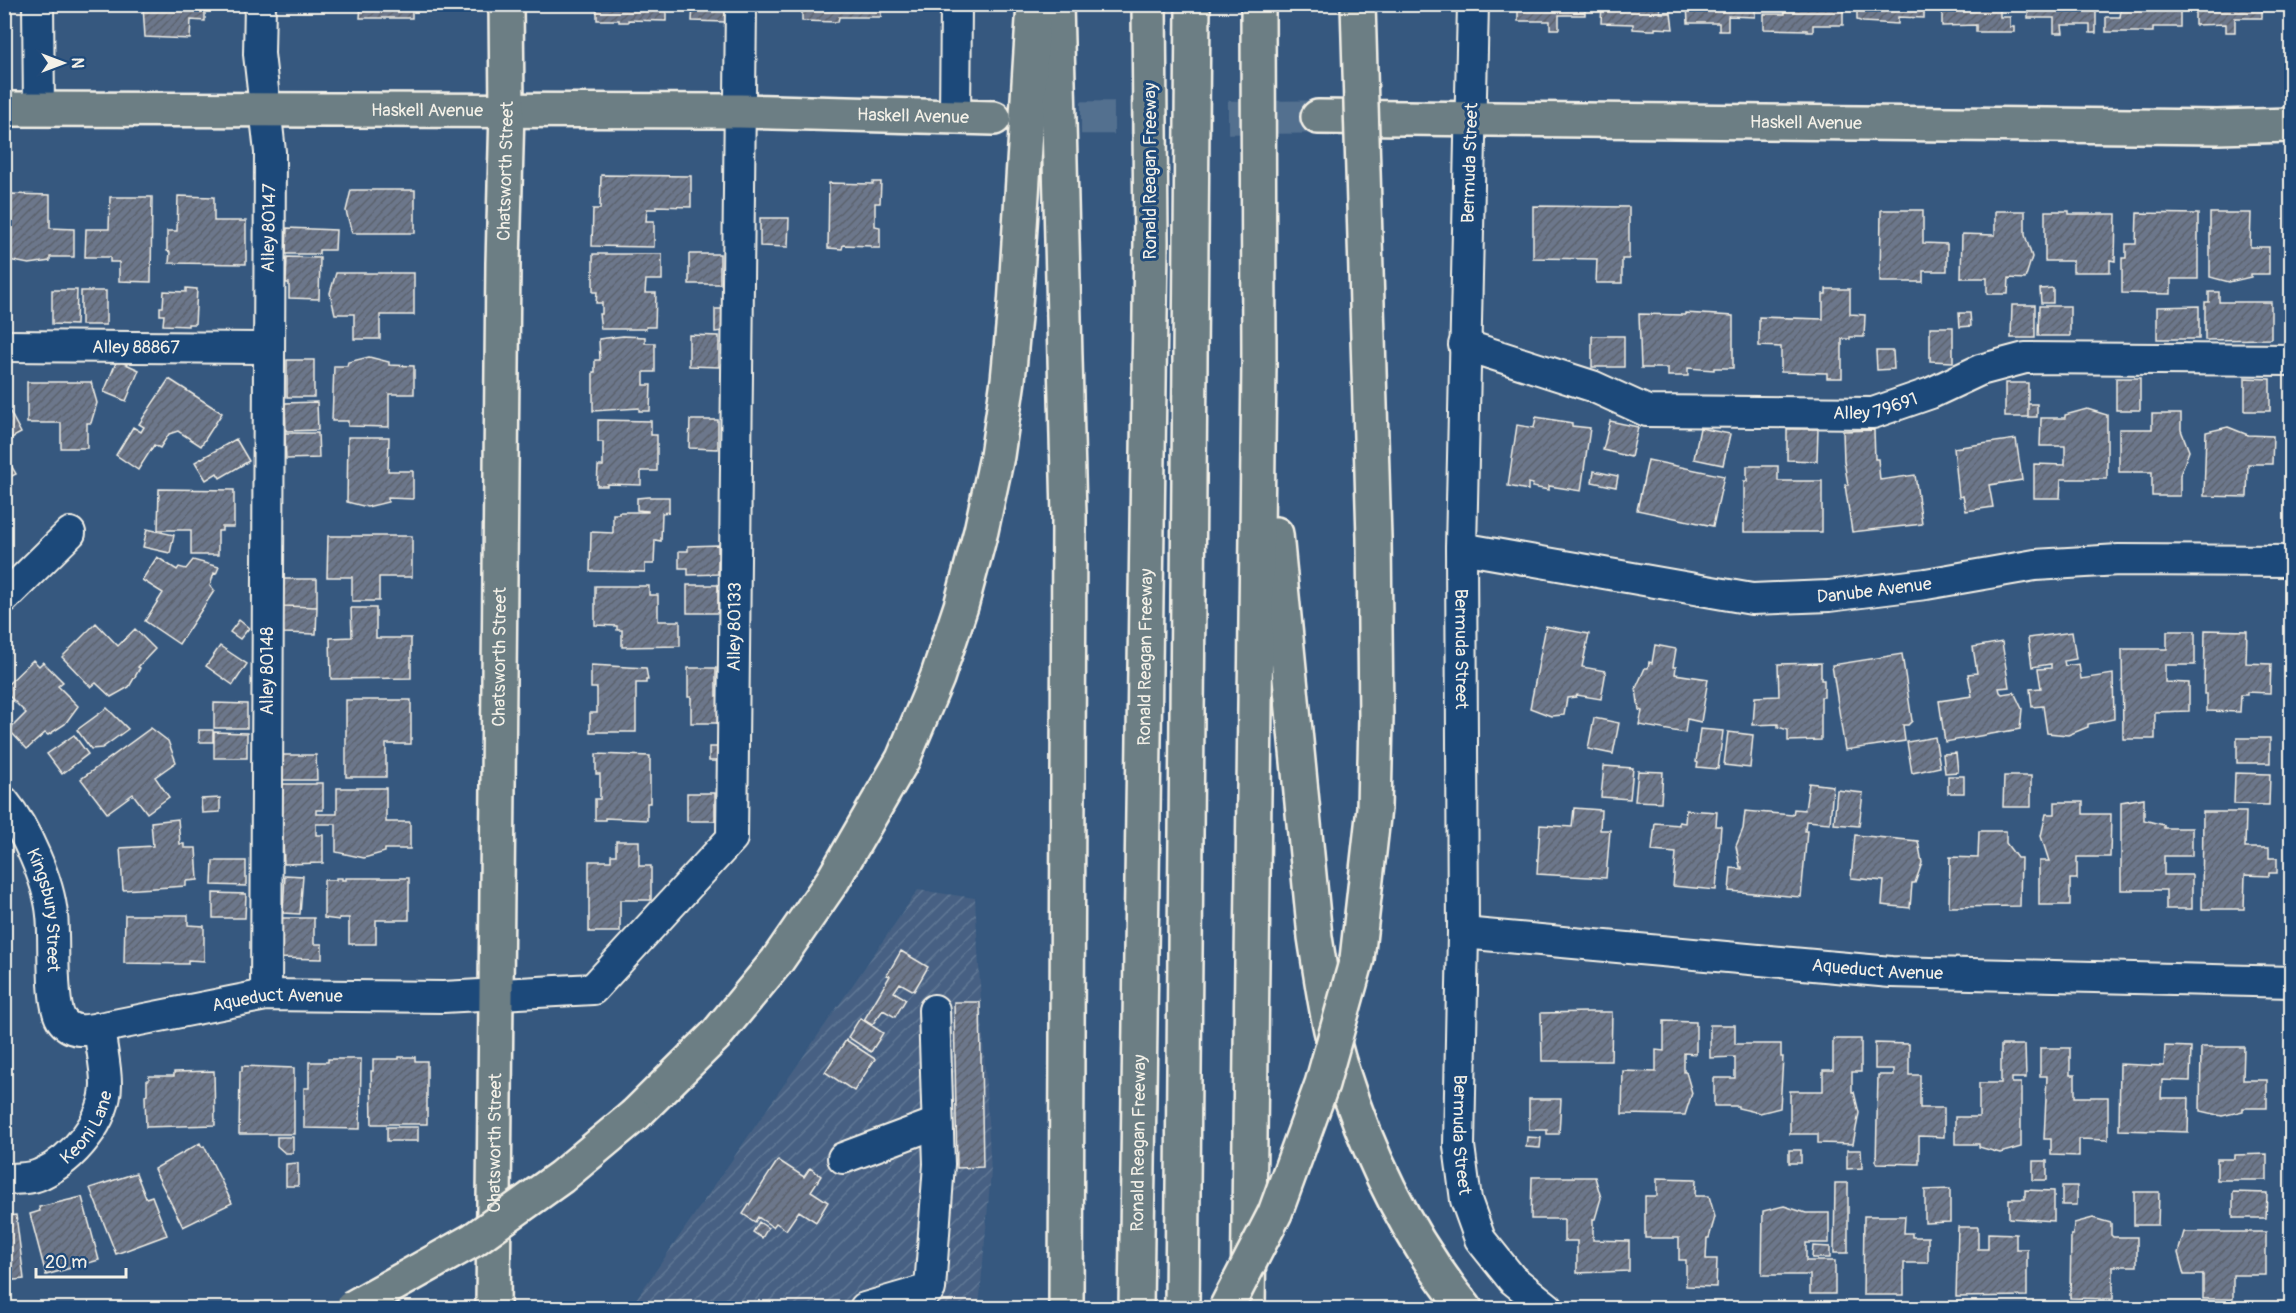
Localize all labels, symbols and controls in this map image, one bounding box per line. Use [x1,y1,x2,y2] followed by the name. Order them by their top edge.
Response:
[33,33,93,93] north arrow
[67,58,87,69] text: N
[1139,82,1162,259] street label: Ronald Reagan Freeway
[371,98,483,122] street label: Haskell Avenue
[492,101,519,241] street label: Chatsworth Street
[1456,102,1484,224] street label: Bermuda Street
[857,103,969,129] street label: Haskell Avenue
[1750,110,1862,135] street label: Haskell Avenue
[257,183,281,273] street label: Alley 80147
[92,335,180,359] street label: Alley 88867
[1833,387,1921,425] street label: Alley 79691
[1132,568,1158,746] street label: Ronald Reagan Freeway
[1816,572,1933,608] street label: Danube Avenue
[722,582,746,671] street label: Alley 80133
[487,586,511,727] street label: Chatsworth Street
[1450,589,1473,710] street label: Bermuda Street
[256,627,279,715] street label: Alley 80148
[21,845,65,973] street label: Kingsbury Street
[1811,953,1943,985] street label: Aqueduct Avenue
[210,984,343,1017] street label: Aqueduct Avenue
[1126,1054,1151,1232] street label: Ronald Reagan Freeway
[482,1072,507,1213] street label: Chatsworth Street
[1447,1074,1477,1197] street label: Bermuda Street
[55,1089,117,1169] street label: Keoni Lane
[36,1241,126,1279] scale bar
[45,1251,87,1274] text: 20 m

